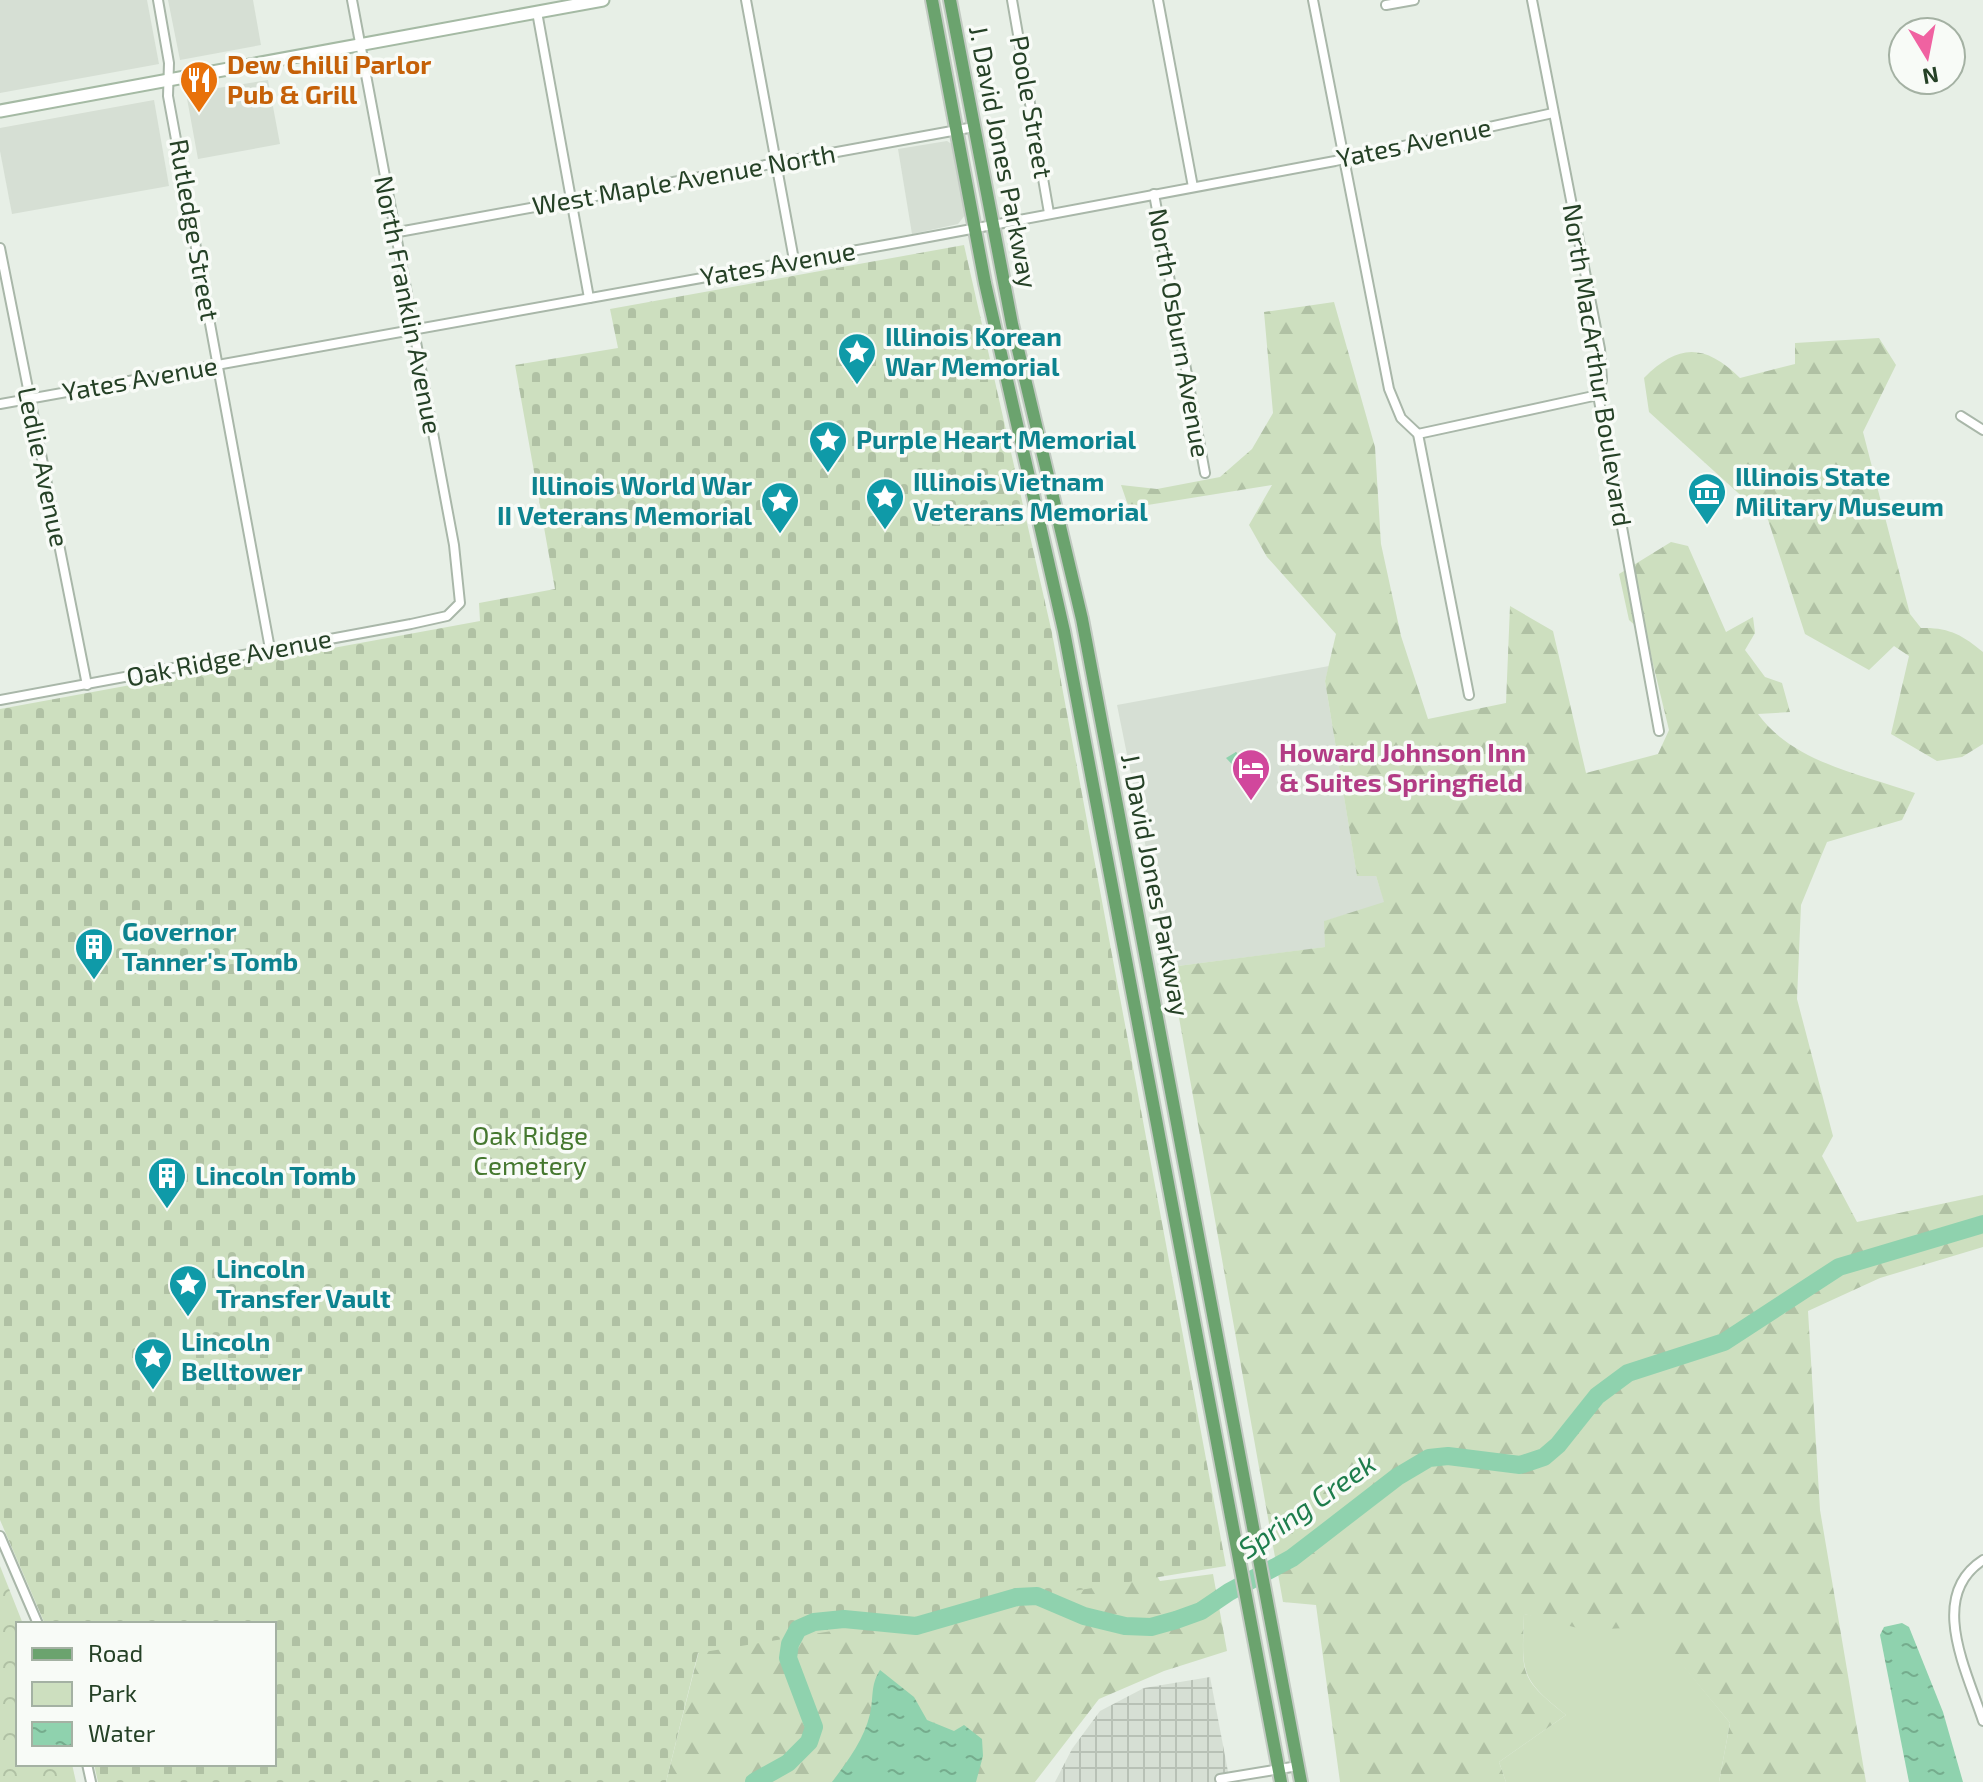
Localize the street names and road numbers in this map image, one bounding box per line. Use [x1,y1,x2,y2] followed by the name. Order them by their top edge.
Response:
[964,23,1045,291] street label: J. David Jones Parkway
[1005,33,1060,181] street label: Poole Street
[1334,110,1494,173] street label: Yates Avenue
[164,137,227,323] street label: Rutledge Street
[530,137,838,220] street label: West Maple Avenue North
[369,173,450,437] street label: North Franklin Avenue
[1558,201,1639,528] street label: North MacArthur Boulevard
[1143,206,1218,460] street label: North Osburn Avenue
[698,234,858,291] street label: Yates Avenue
[60,349,220,406] street label: Yates Avenue
[12,384,77,549] street label: Ledlie Avenue
[123,621,334,692] street label: Oak Ridge Avenue
[1116,751,1197,1019] street label: J. David Jones Parkway

